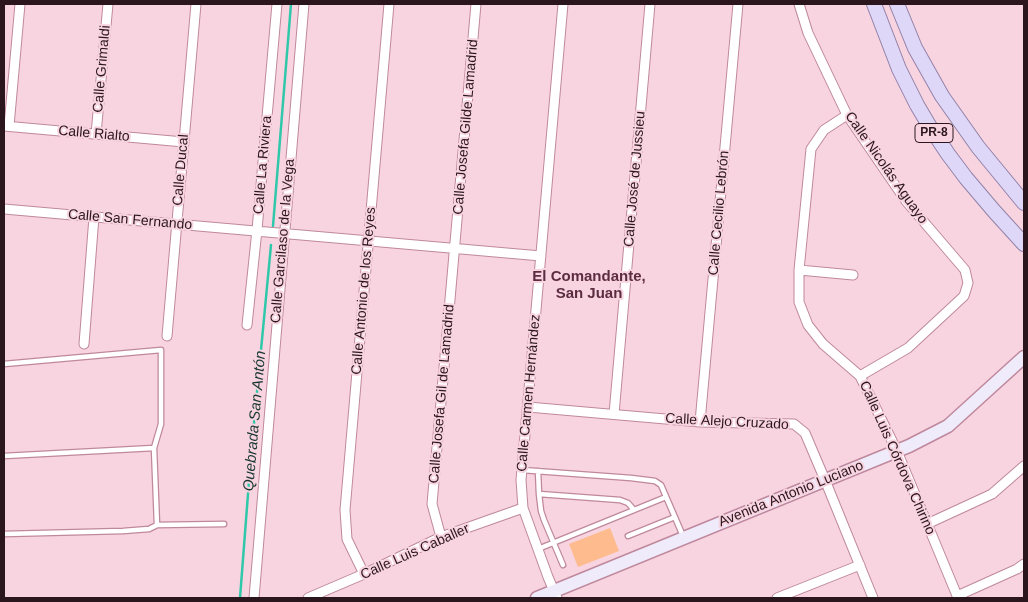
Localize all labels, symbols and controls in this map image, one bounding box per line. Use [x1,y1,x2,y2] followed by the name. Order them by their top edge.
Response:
[90,24,114,114] street label: Calle Grimaldi
[450,39,482,215] street label: Calle Josefa Gilde Lamadrid
[841,109,931,227] street label: Calle Nicolás Aguayo
[621,110,649,248] street label: Calle José de Jussieu
[250,115,276,215] street label: Calle La Riviera
[58,123,130,145] street label: Calle Rialto
[915,124,953,142] road number: PR-8
[170,134,192,206] street label: Calle Ducal
[705,150,733,276] street label: Calle Cecilio Lebrón
[267,158,299,324] street label: Calle Garcilaso de la Vega
[67,206,193,234] street label: Calle San Fernando
[348,207,380,375] street label: Calle Antonio de los Reyes
[532,268,646,303] district label: El Comandante, San Juan
[426,304,458,484] street label: Calle Josefa Gil de Lamadrid
[514,314,544,472] street label: Calle Carmen Hernández
[240,350,270,492] water label: Quebrada San Antón
[855,379,939,537] street label: Calle Luis Córdova Chirino
[665,410,789,434] street label: Calle Alejo Cruzado
[716,457,866,531] street label: Avenida Antonio Luciano
[358,520,472,584] street label: Calle Luis Caballer

